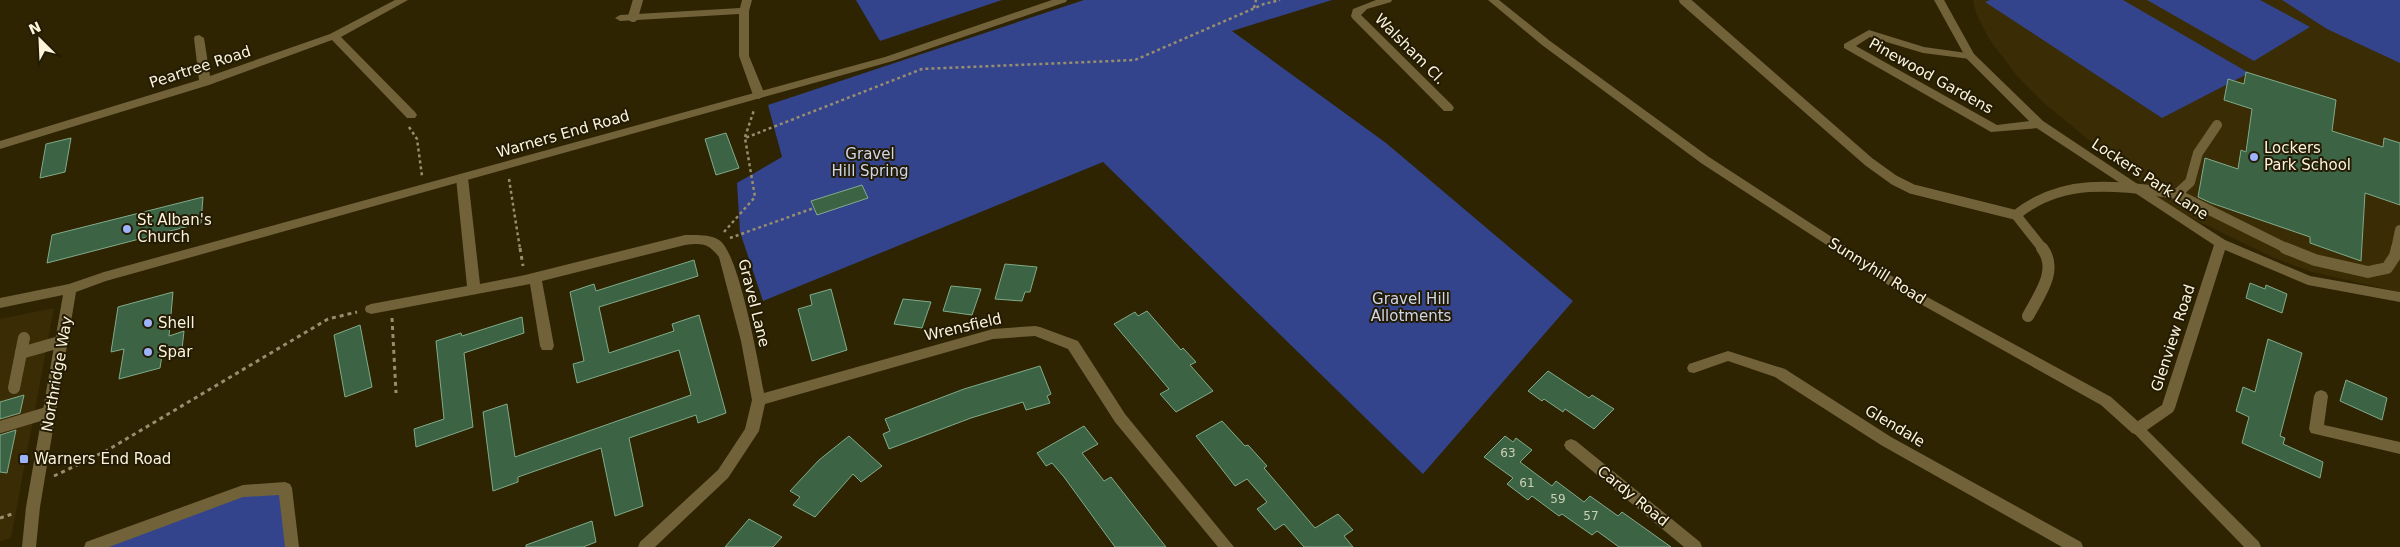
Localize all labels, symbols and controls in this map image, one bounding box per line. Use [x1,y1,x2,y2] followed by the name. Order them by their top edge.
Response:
[1371,10,1449,88] street label: Walsham Cl.
[15,15,65,65] north arrow
[26,18,43,38] text: N
[1866,34,1996,118] street label: Pinewood Gardens
[147,42,253,92] street label: Peartree Road
[494,106,632,162] street label: Warners End Road
[2088,135,2212,223] street label: Lockers Park Lane
[2264,139,2351,174] place label: Lockers Park School
[832,145,908,180] park label: Gravel Hill Spring
[2248,151,2260,163] marker: Lockers Park School
[137,211,212,246] place label: St Alban's Church
[121,223,133,235] marker: St Alban's Church
[1825,234,1929,308] street label: Sunnyhill Road
[734,257,774,349] street label: Gravel Lane
[2147,282,2199,394] street label: Glenview Road
[1371,290,1452,325] park label: Gravel Hill Allotments
[923,309,1003,345] street label: Wrensfield
[158,314,195,332] place label: Shell
[38,315,76,433] street label: Northridge Way
[142,317,154,329] marker: Shell
[158,343,193,361] place label: Spar
[142,346,154,358] marker: Spar
[1862,401,1928,451] street label: Glendale
[1500,446,1516,460] house number: 63
[34,450,171,468] place label: Warners End Road
[18,453,30,465] marker: Warners End Road
[1594,462,1672,530] street label: Cardy Road
[1519,476,1535,490] house number: 61
[1550,492,1566,506] house number: 59
[1583,509,1599,523] house number: 57

